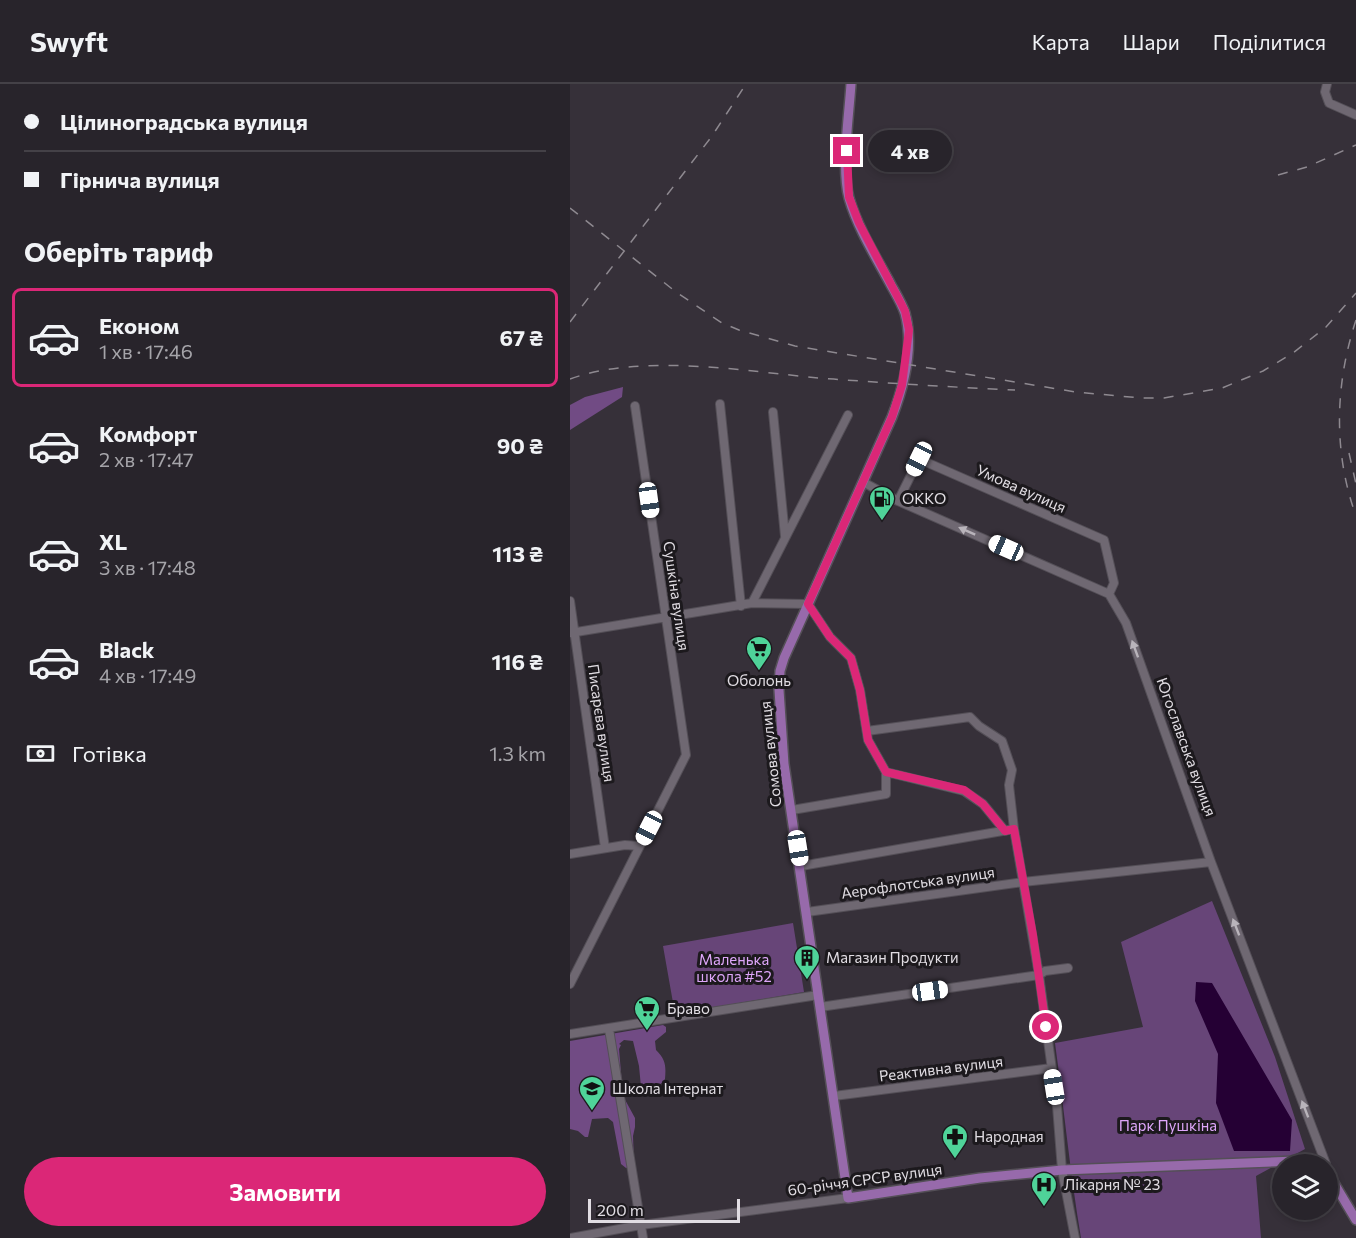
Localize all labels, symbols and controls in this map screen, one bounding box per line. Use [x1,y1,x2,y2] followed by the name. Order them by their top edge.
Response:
[30,24,108,58] text: Swyft
[1032,29,1090,54] text: Карта
[1123,29,1180,54] text: Шари
[1213,29,1326,54] text: Поділитися
[60,108,308,135] text: Цілиноградська вулиця
[868,130,952,172] callout: 4 хв
[833,137,860,164] route end
[891,139,929,163] text: 4 хв
[60,166,220,193] text: Гірнича вулиця
[24,235,213,268] text: Оберіть тариф
[27,311,81,365] icon: car
[99,312,179,339] text: Економ
[500,324,543,351] text: 67 ₴
[99,339,193,363] text: 1 хв · 17:46
[27,419,81,473] icon: car
[99,420,197,447] text: Комфорт
[497,432,543,459] text: 90 ₴
[903,439,935,479] car
[99,447,194,471] text: 2 хв · 17:47
[974,460,1069,516] street label: Умова вулиця
[638,481,660,519] car
[867,484,897,522] fuel station icon: ОККО
[902,489,946,507] place label: ОККО
[958,526,976,535] one-way arrow
[27,527,81,581] icon: car
[99,528,127,555] text: XL
[986,532,1026,564] car
[492,540,543,567] text: 113 ₴
[660,540,694,652] street label: Сушкіна вулиця
[99,555,196,579] text: 3 хв · 17:48
[744,634,774,672] supermarket icon: Оболонь
[27,635,81,689] icon: car
[99,636,154,663] text: Black
[1129,640,1139,658] one-way arrow
[492,648,543,675] text: 116 ₴
[99,663,196,687] text: 4 хв · 17:49
[585,663,619,783] street label: Писарєва вулиця
[727,671,791,689] place label: Оболонь
[1153,675,1220,818] street label: Югославська вулиця
[755,700,785,808] street label: Сомова вулиця
[24,737,57,770] icon: cash
[72,740,147,767] text: Готівка
[489,741,546,765] text: 1.3 km
[633,808,665,848] car
[786,829,810,867] car
[840,862,996,902] street label: Аерофлотська вулиця
[1230,918,1240,936] one-way arrow
[792,943,822,981] building icon: Магазин Продукти
[826,948,959,966] place label: Магазин Продукти
[696,950,772,985] park label: Маленька школа #52
[911,980,949,1002] car
[632,994,662,1032] supermarket icon: Браво
[667,999,710,1017] place label: Браво
[1032,1013,1059,1040] route start
[878,1051,1004,1085] street label: Реактивна вулиця
[1042,1068,1066,1106] car
[577,1074,607,1112] school or university icon: Школа Інтернат
[612,1079,723,1097] place label: Школа Інтернат
[1300,1100,1310,1118] one-way arrow
[1119,1116,1217,1134] park label: Парк Пушкіна
[940,1122,970,1160] pharmacy icon: Народная
[974,1127,1044,1145] place label: Народная
[1272,1154,1338,1220] map controls
[1272,1154,1338,1220] button: layers
[24,1157,546,1226] button: Замовити
[786,1159,943,1199] street label: 60-річчя СРСР вулиця
[1029,1170,1059,1208] hospital icon: Лікарня № 23
[1064,1175,1160,1193] place label: Лікарня № 23
[588,1196,740,1224] scale bar
[597,1200,644,1219] text: 200 m

